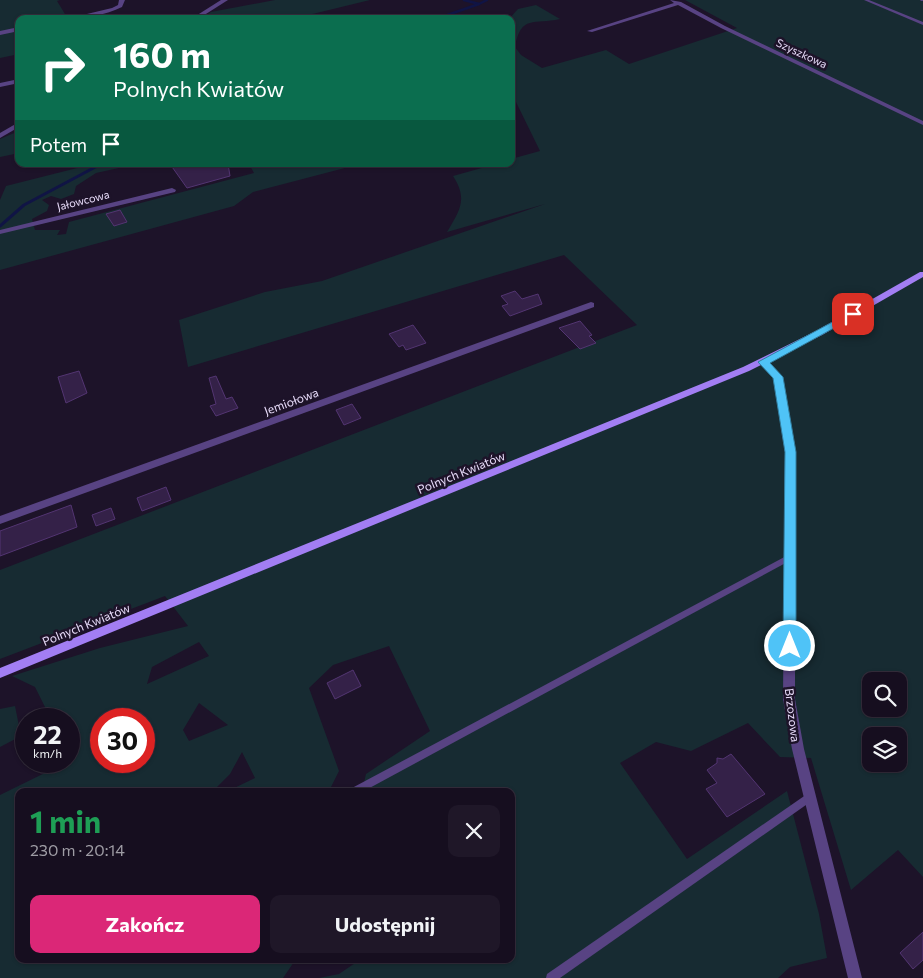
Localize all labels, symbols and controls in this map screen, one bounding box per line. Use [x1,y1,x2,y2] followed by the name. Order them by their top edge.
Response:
[113,32,211,75] text: 160 m
[30,35,95,100] icon: right
[775,36,829,70] street label: Szyszkowa
[113,75,284,102] text: Polnych Kwiatów
[97,130,125,158] icon: arrive
[30,133,87,156] text: Potem
[55,187,111,214] street label: Jałowcowa
[832,293,874,335] pin
[839,300,867,328] icon: arrive
[262,385,320,418] street label: Jemiołowa
[415,448,507,496] street label: Polnych Kwiatów
[40,600,132,648] street label: Polnych Kwiatów
[763,619,815,671] position arrow
[862,672,907,772] map controls
[862,672,907,717] button: search
[783,687,803,743] street label: Brzozowa
[90,708,155,773] speed limit sign: 30
[33,719,62,749] text: 22
[862,727,907,772] button: layers
[33,746,62,760] text: km/h
[30,802,101,839] text: 1 min
[448,805,500,857] button: close
[30,840,125,859] text: 230 m · 20:14
[30,895,260,953] button: Zakończ
[270,895,500,953] button: Udostępnij

